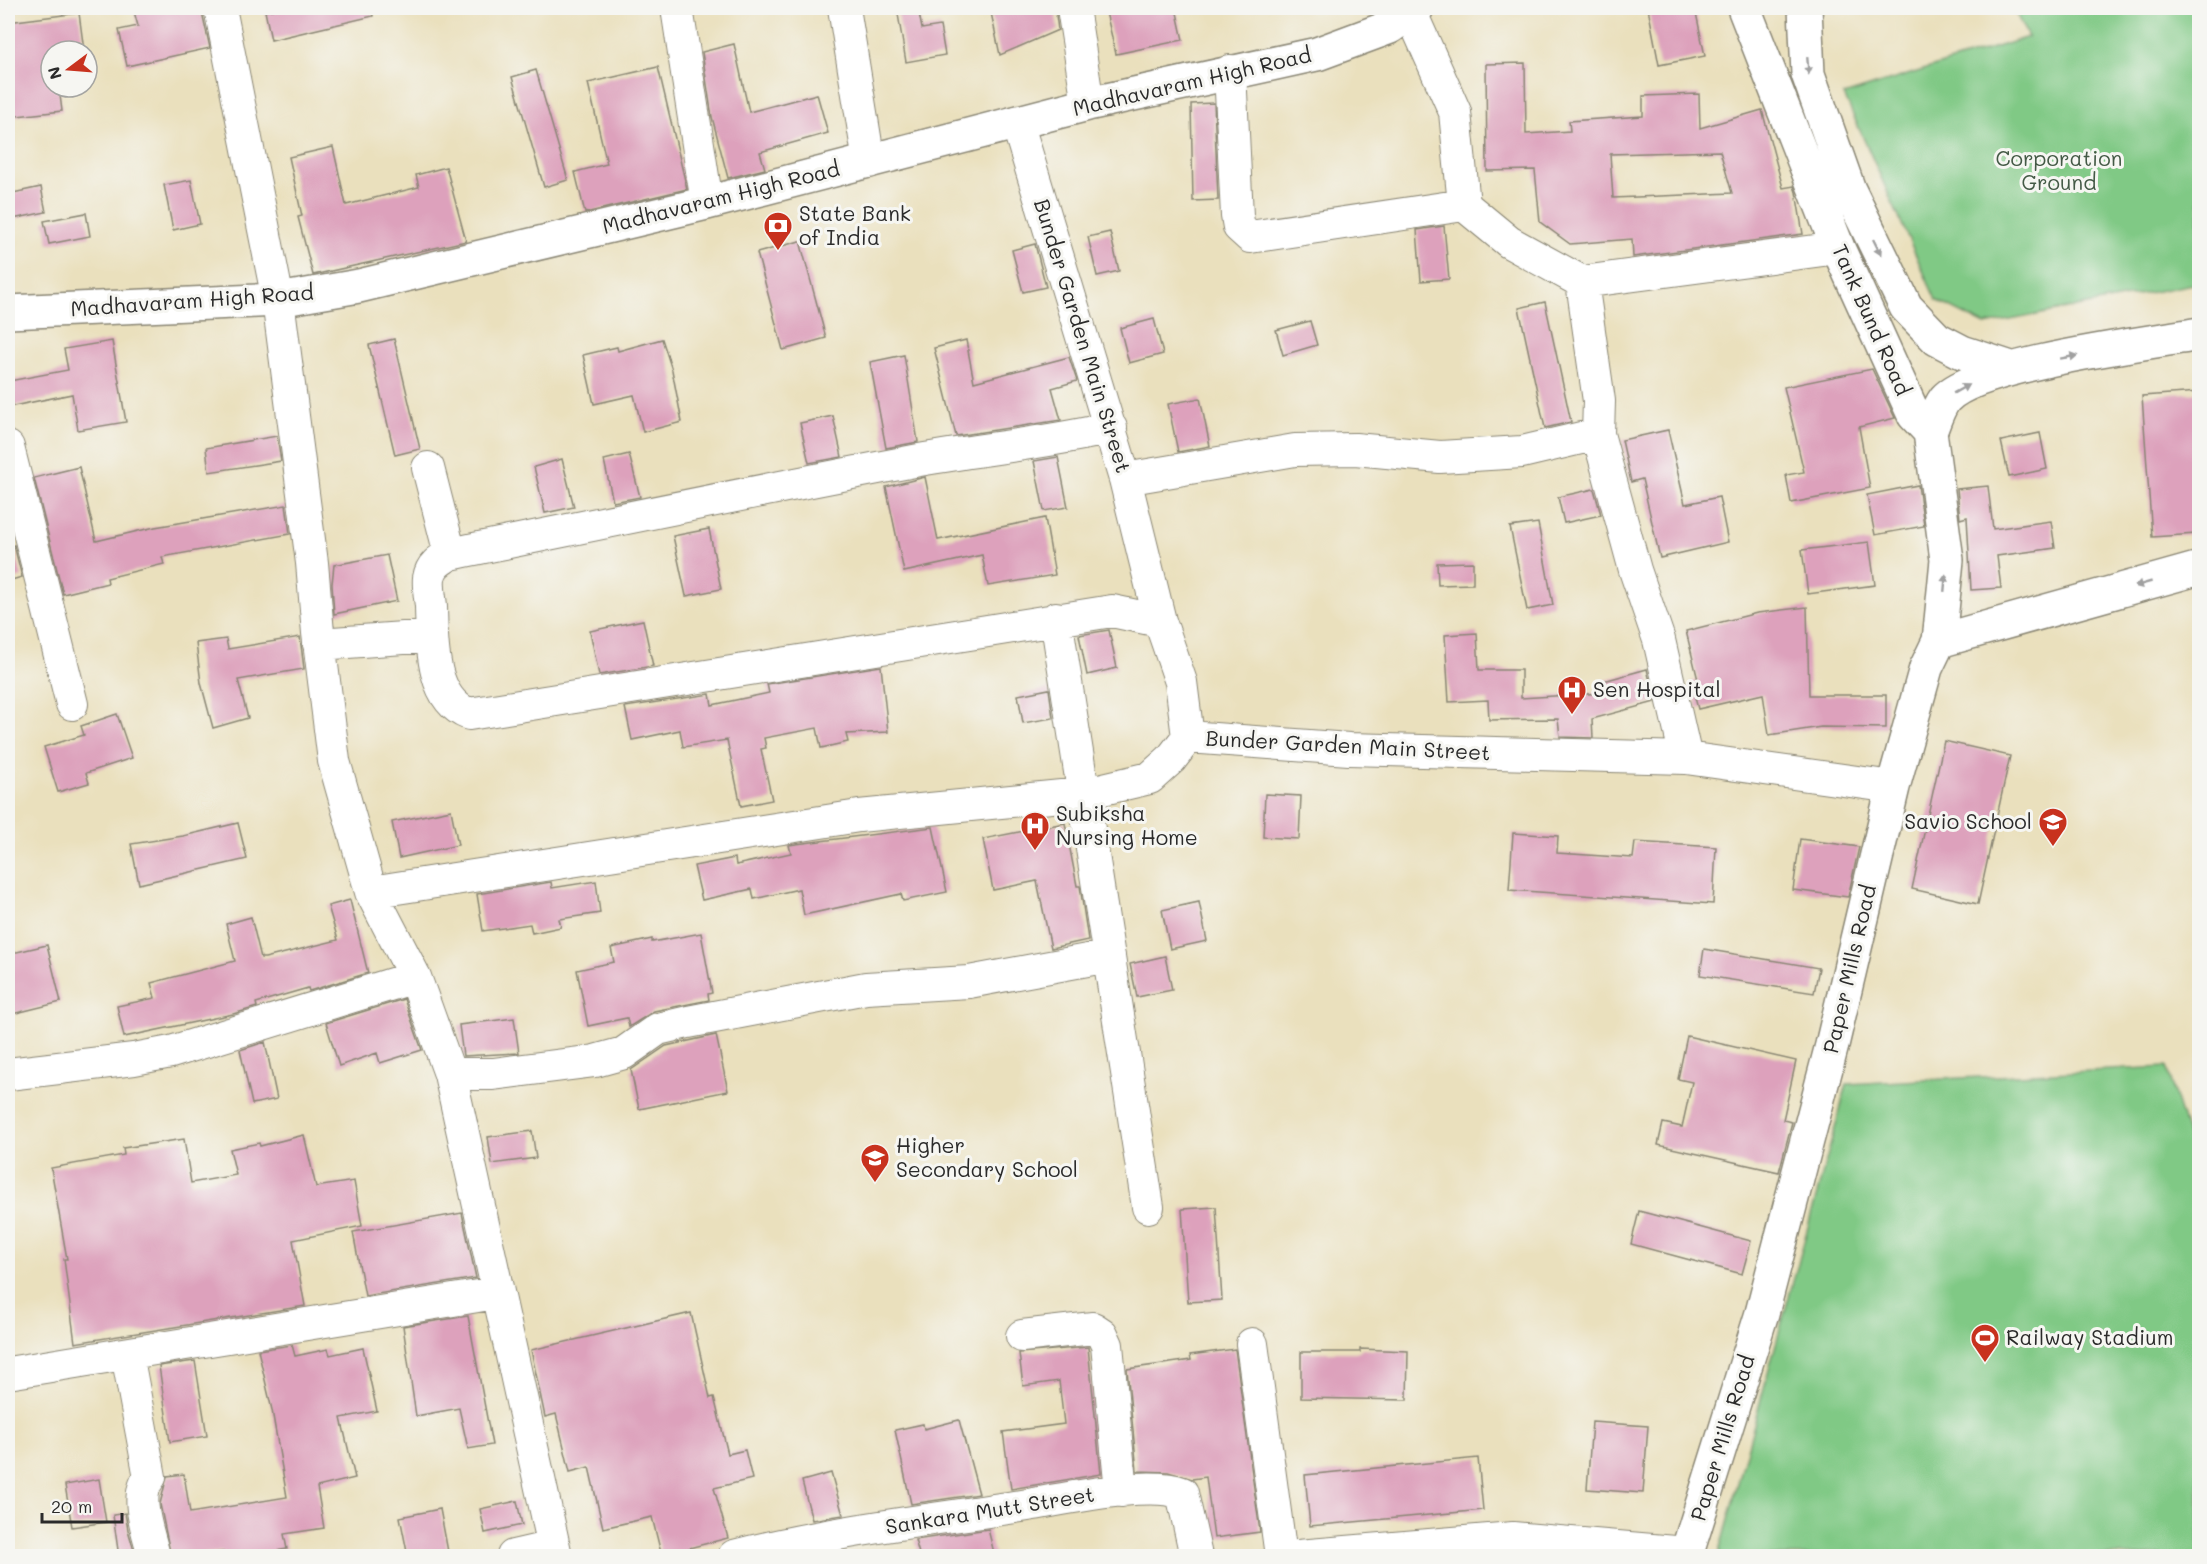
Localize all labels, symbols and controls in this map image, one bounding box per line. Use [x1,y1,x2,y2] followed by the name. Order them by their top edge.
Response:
[39,39,99,99] north arrow
[1070,40,1313,121] street label: Madhavaram High Road
[1803,56,1813,75] one-way arrow
[42,65,66,82] text: N
[1996,144,2122,195] park label: Corporation Ground
[599,154,842,239] street label: Madhavaram High Road
[1029,195,1138,476] street label: Bunder Garden Main Street
[799,199,911,250] place label: State Bank of India
[762,210,794,252] bank icon: State Bank of India
[1873,239,1882,256] one-way arrow
[1827,240,1918,399] street label: Tank Bund Road
[69,278,314,321] street label: Madhavaram High Road
[2060,353,2079,362] one-way arrow
[1952,384,1969,394] one-way arrow
[1940,574,1949,593] one-way arrow
[2134,580,2152,589] one-way arrow
[1556,674,1588,716] hospital icon: Sen Hospital
[1593,675,1721,702] place label: Sen Hospital
[1205,724,1491,765] street label: Bunder Garden Main Street
[1056,799,1198,850] place label: Subiksha Nursing Home
[2037,806,2069,848] school or university icon: Savio School
[1904,807,2032,834] place label: Savio School
[1019,810,1051,852] hospital icon: Subiksha Nursing Home
[1816,882,1881,1056] street label: Paper Mills Road
[896,1131,1078,1182] place label: Higher Secondary School
[859,1142,891,1184] school or university icon: Higher Secondary School
[1969,1322,2001,1364] sports icon: Railway Stadium
[2006,1323,2173,1350] place label: Railway Stadium
[1684,1351,1760,1524] street label: Paper Mills Road
[883,1480,1096,1539] street label: Sankara Mutt Street
[42,1486,122,1524] scale bar
[51,1494,92,1518] text: 20 m

